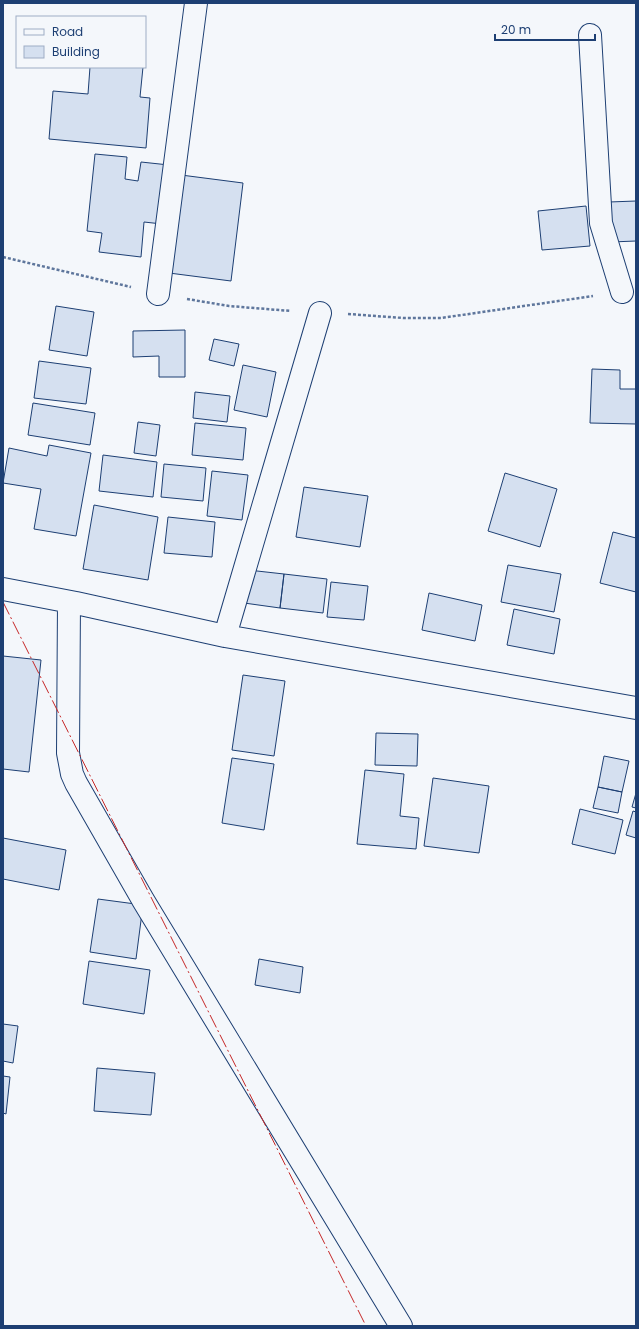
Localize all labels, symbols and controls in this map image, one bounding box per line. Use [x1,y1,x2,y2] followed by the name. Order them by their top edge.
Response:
[16,16,146,68] legend
[495,16,595,42] scale bar
[501,21,531,38] text: 20 m
[52,23,83,40] text: Road
[52,43,100,60] text: Building

